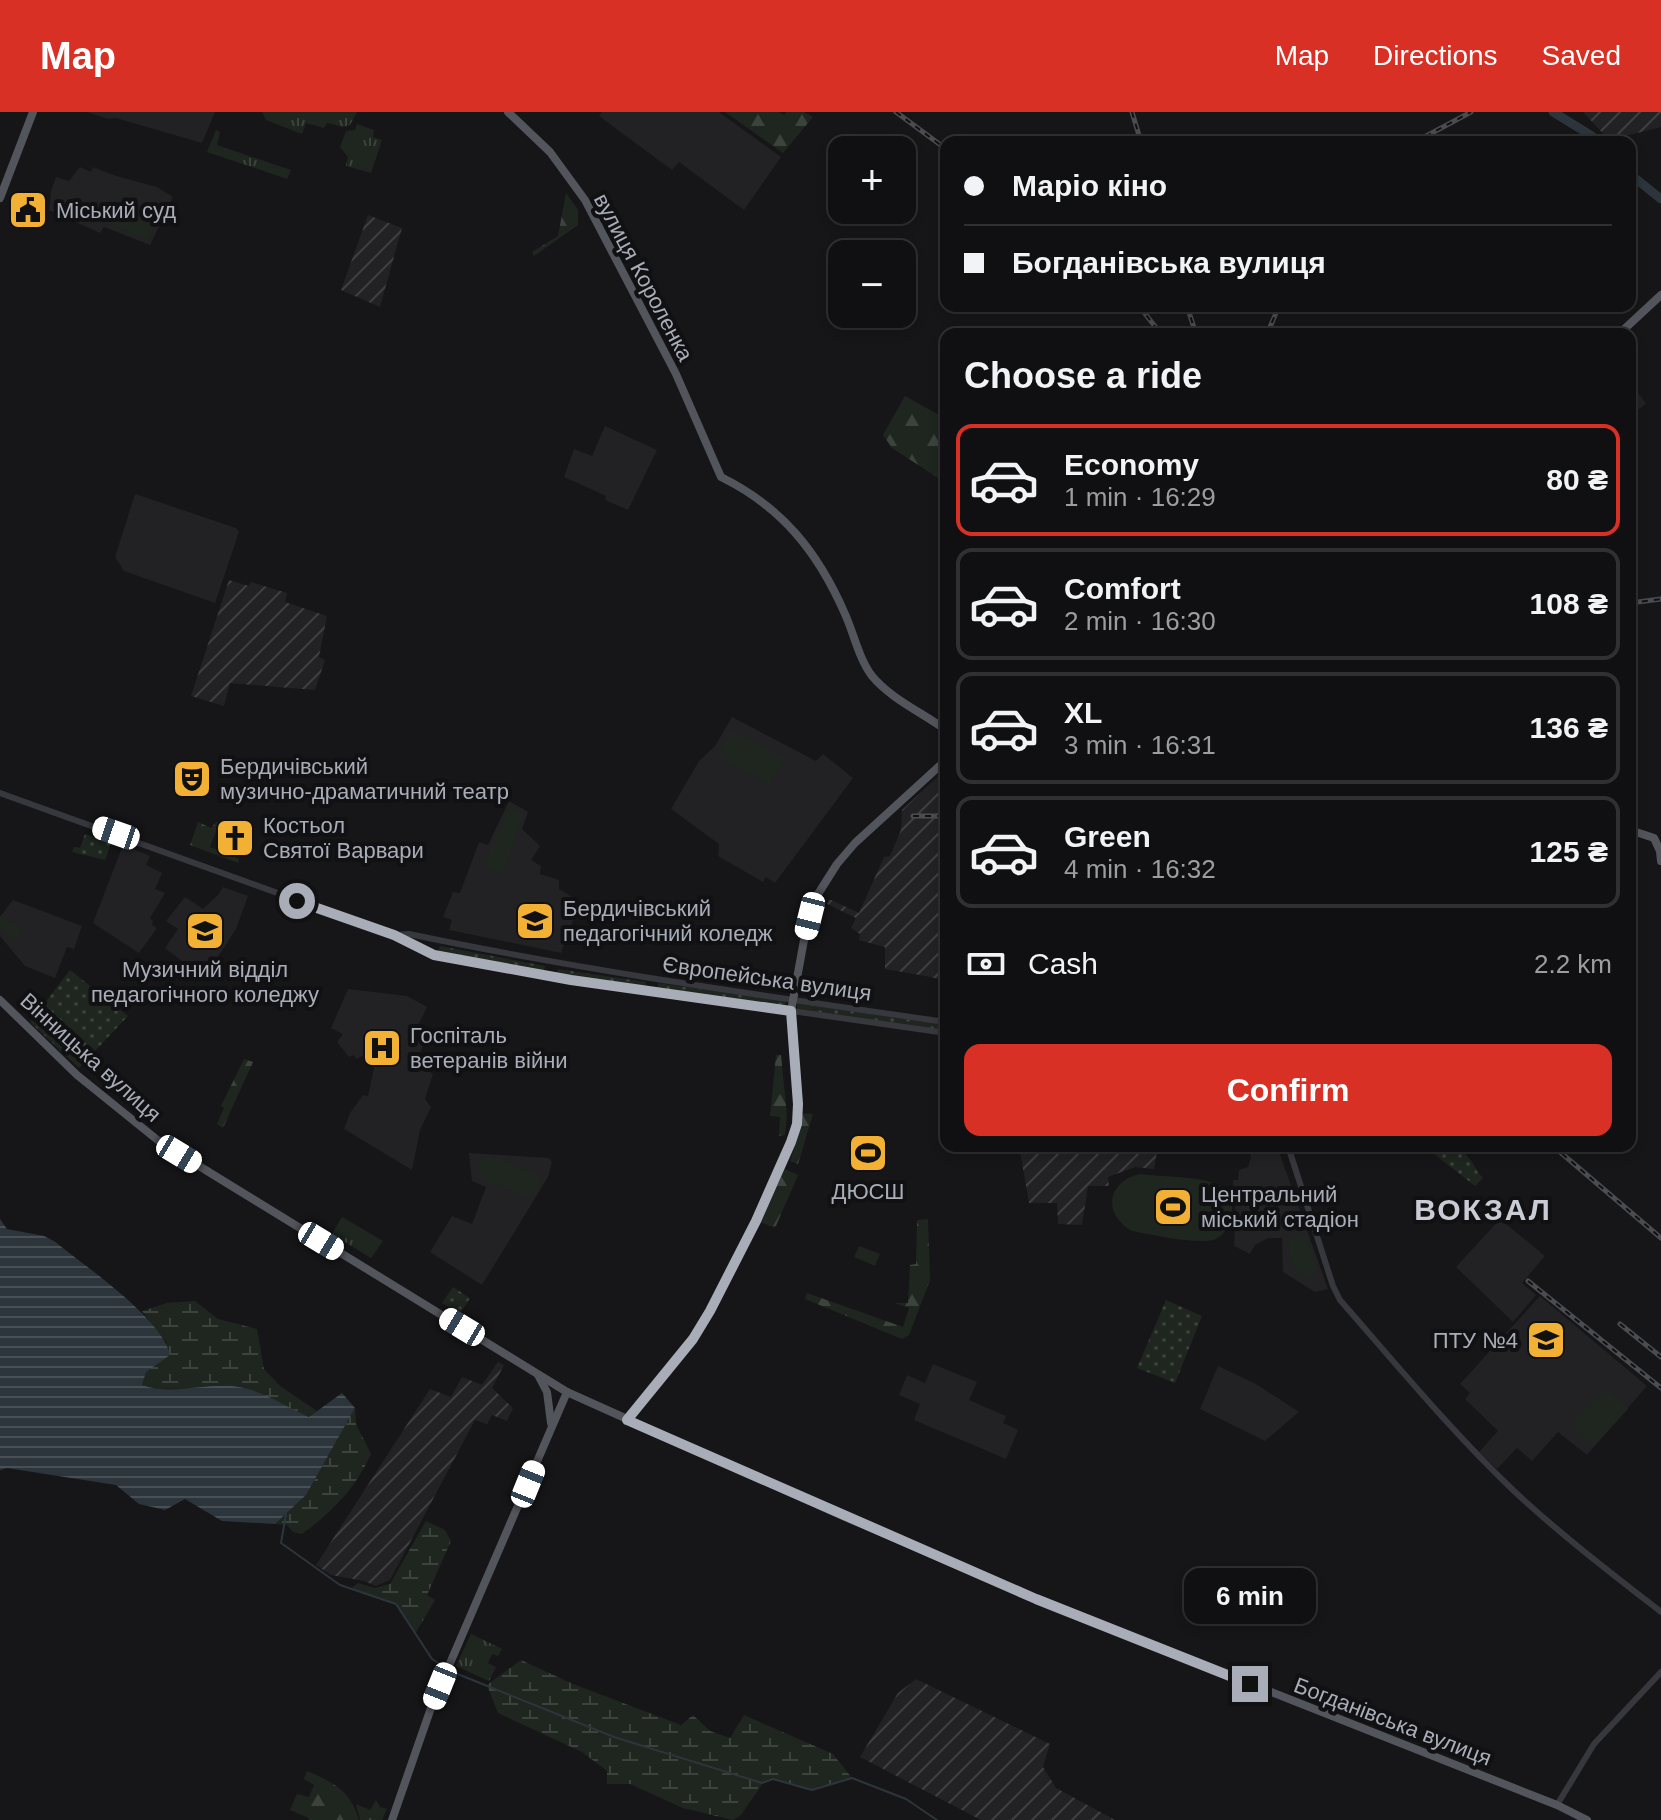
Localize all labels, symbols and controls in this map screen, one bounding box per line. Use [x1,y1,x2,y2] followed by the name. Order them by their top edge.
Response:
[40,35,116,77] text: Map
[1275,40,1329,71] text: Map
[1373,40,1498,71] text: Directions
[1542,40,1621,71] text: Saved
[828,136,916,328] map controls
[828,136,916,224] button: +
[1012,169,1167,202] text: Маріо кіно
[7,189,49,231] public building icon: Міський суд
[589,189,699,366] street label: вулиця Короленка
[56,198,176,223] place label: Міський суд
[828,240,916,328] button: −
[1012,246,1326,279] text: Богданівська вулиця
[964,355,1202,396] text: Choose a ride
[968,444,1040,516] icon: car
[1064,448,1199,481] text: Economy
[1546,463,1608,496] text: 80 ₴
[1064,482,1216,512] text: 1 min · 16:29
[968,568,1040,640] icon: car
[1064,572,1181,605] text: Comfort
[1530,587,1608,620] text: 108 ₴
[1064,606,1216,636] text: 2 min · 16:30
[968,692,1040,764] icon: car
[1064,696,1102,729] text: XL
[1530,711,1608,744] text: 136 ₴
[1064,730,1216,760] text: 3 min · 16:31
[220,754,509,804] place label: Бердичівський музично-драматичний театр
[171,758,213,800] theatre icon: Бердичівський музично-драматичний театр
[263,813,424,863] place label: Костьол Святої Варвари
[89,814,143,852] car
[968,816,1040,888] icon: car
[214,817,256,859] church icon: Костьол Святої Варвари
[1064,820,1151,853] text: Green
[1530,835,1608,868] text: 125 ₴
[1064,854,1216,884] text: 4 min · 16:32
[279,883,315,919] route start
[793,890,827,942] car
[563,896,773,946] place label: Бердичівський педагогічний коледж
[514,900,556,942] school or university icon: Бердичівський педагогічний коледж
[184,910,226,952] school or university icon: Музичний відділ педагогічного коледжу
[964,942,1008,986] icon: cash
[1028,947,1098,980] text: Cash
[1534,949,1612,979] text: 2.2 km
[661,951,873,1006] street label: Європейська вулиця
[91,957,319,1007] place label: Музичний відділ педагогічного коледжу
[15,988,166,1127] street label: Вінницька вулиця
[410,1023,568,1073] place label: Госпіталь ветеранів війни
[361,1027,403,1069] hospital icon: Госпіталь ветеранів війни
[964,1044,1612,1136] button: Confirm
[152,1131,206,1177] car
[847,1132,889,1174] sports icon: ДЮСШ
[832,1179,904,1204] place label: ДЮСШ
[1201,1182,1359,1232] place label: Центральний міський стадіон
[1152,1186,1194,1228] sports icon: Центральний міський стадіон
[1414,1193,1552,1226] district label: ВОКЗАЛ
[294,1218,348,1264] car
[435,1304,489,1350] car
[1525,1319,1567,1361] school or university icon: ПТУ №4
[1433,1328,1518,1353] place label: ПТУ №4
[508,1457,548,1511] car
[1184,1568,1316,1624] callout: 6 min
[1216,1581,1284,1611] text: 6 min
[420,1659,460,1713] car
[1232,1666,1268,1702] route end
[1291,1672,1495,1771] street label: Богданівська вулиця

